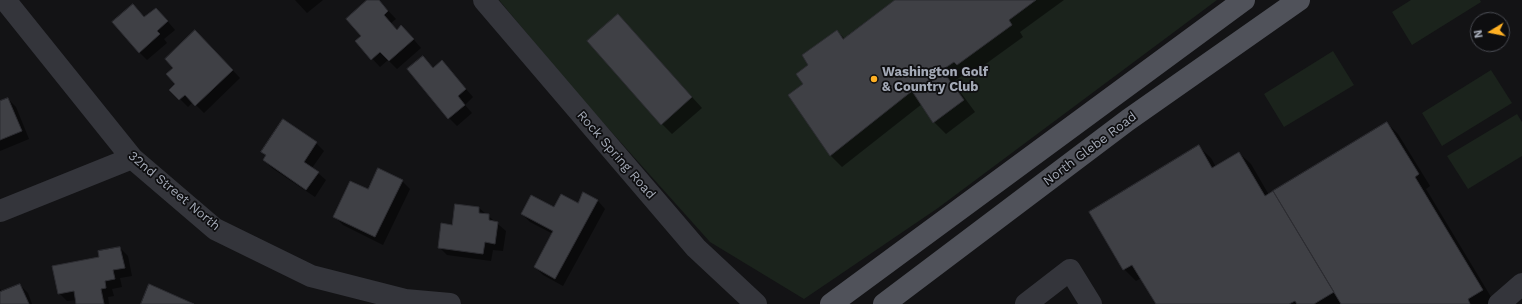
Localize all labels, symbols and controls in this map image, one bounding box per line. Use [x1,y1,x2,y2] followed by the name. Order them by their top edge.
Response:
[1470,12,1510,52] north arrow
[1472,29,1486,39] text: N
[882,64,988,95] place label: Washington Golf & Country Club
[869,74,879,84] marker: Washington Golf & Country Club
[573,108,659,202] street label: Rock Spring Road
[1040,109,1140,189] street label: North Glebe Road
[125,148,223,234] street label: 32nd Street North

